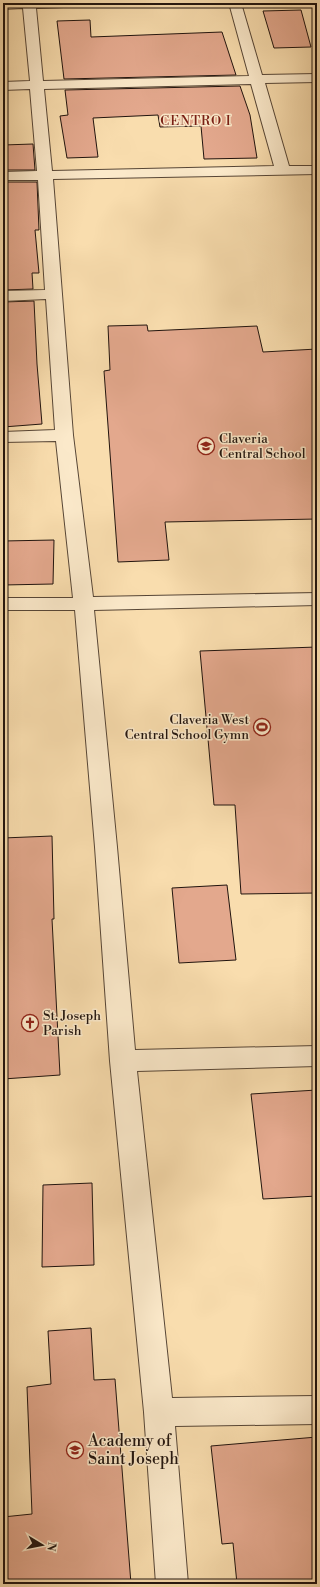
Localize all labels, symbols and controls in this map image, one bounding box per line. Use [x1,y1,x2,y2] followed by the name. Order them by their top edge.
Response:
[160,113,232,129] district label: CENTRO I
[219,431,306,462] place label: Claveria Central School
[196,436,216,456] school or university icon: Claveria Central School
[125,712,249,743] place label: Claveria West Central School Gymn
[252,717,272,737] sports icon: Claveria West Central School Gymn
[43,1008,101,1039] place label: St. Joseph Parish
[20,1013,40,1033] church icon: St. Joseph Parish
[87,1431,179,1469] place label: Academy of Saint Joseph
[65,1440,85,1460] school or university icon: Academy of Saint Joseph
[22,1525,62,1565] north arrow
[43,1541,59,1552] text: N

